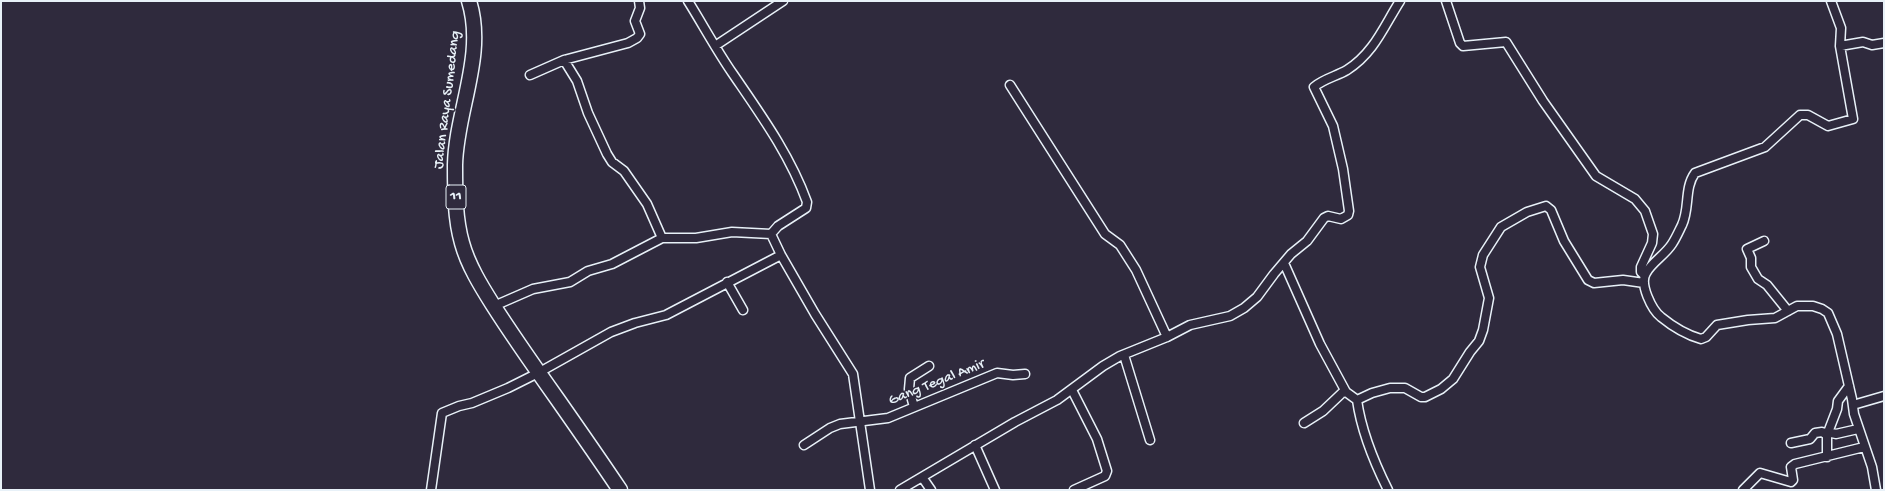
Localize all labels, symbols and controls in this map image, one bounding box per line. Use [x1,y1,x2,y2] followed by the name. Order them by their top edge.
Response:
[431,30,465,170] street label: Jalan Raya Sumedang
[446,185,466,209] road number: 11
[886,355,988,411] street label: Gang Tegal Amir

